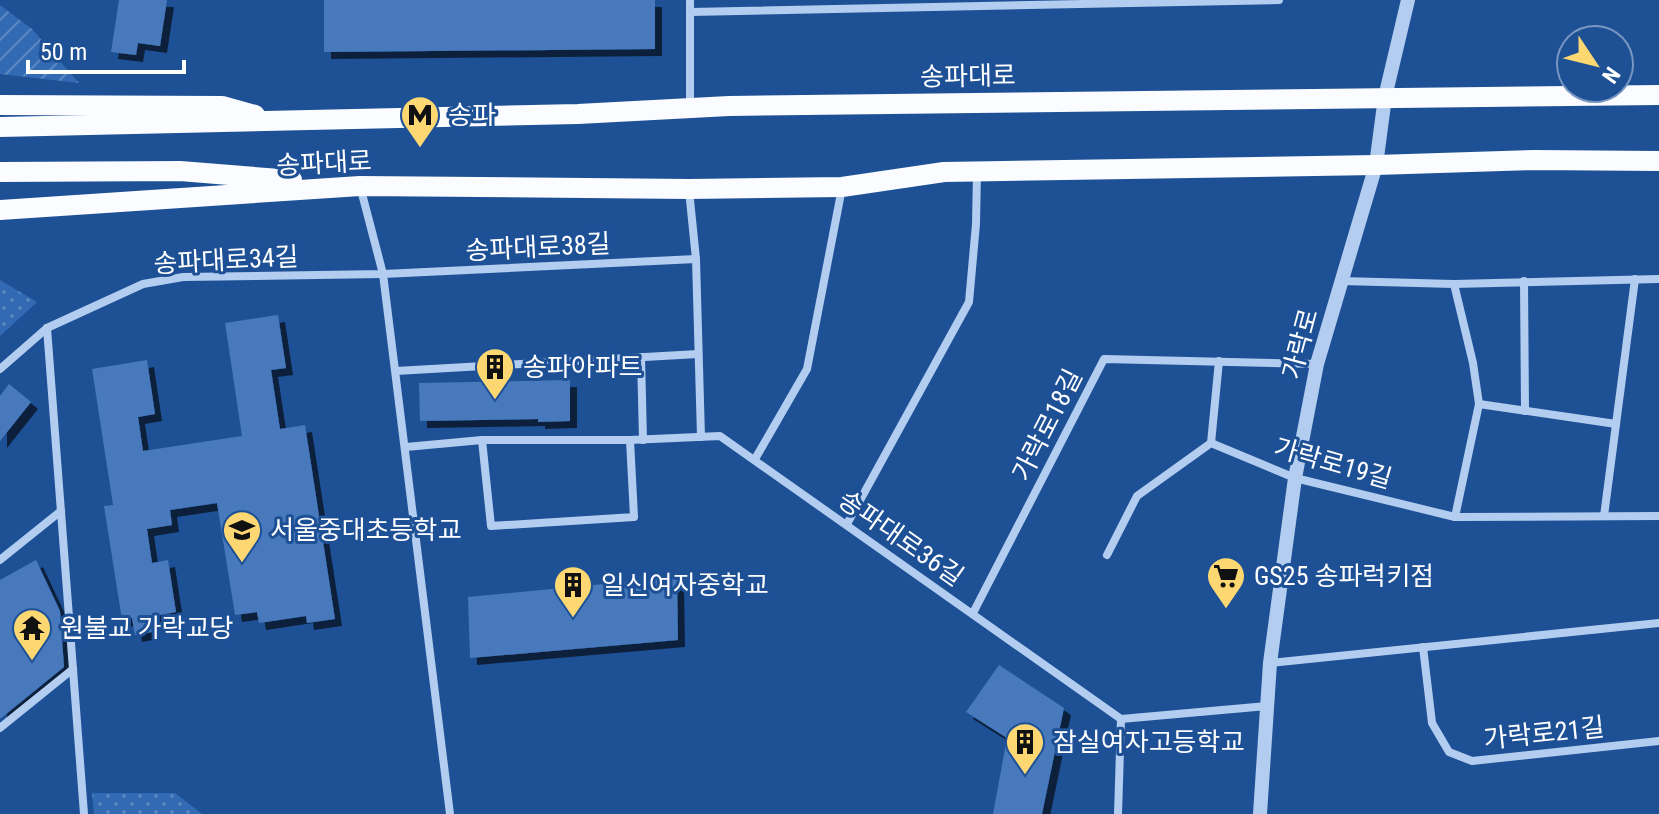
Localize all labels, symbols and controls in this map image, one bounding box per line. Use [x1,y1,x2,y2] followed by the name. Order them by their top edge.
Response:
[28,24,184,74] scale bar
[1555,24,1635,104] north arrow
[40,38,87,66] text: 50 m
[920,60,1016,92] street label: 송파대로
[1597,62,1625,88] text: N
[399,94,441,149] metro station icon: 송파
[448,100,496,130] place label: 송파
[275,146,373,180] street label: 송파대로
[465,228,611,266] street label: 송파대로38길
[153,241,299,279] street label: 송파대로34길
[1276,305,1324,383] street label: 가락로
[474,346,516,401] building icon: 송파아파트
[523,352,643,382] place label: 송파아파트
[1006,364,1088,486] street label: 가락로18길
[1271,432,1395,494] street label: 가락로19길
[833,484,969,592] street label: 송파대로36길
[221,509,263,564] school or university icon: 서울중대초등학교
[270,515,461,545] place label: 서울중대초등학교
[1205,555,1247,610] supermarket icon: GS25 송파럭키점
[1254,561,1434,591] place label: GS25 송파럭키점
[552,564,594,619] building icon: 일신여자중학교
[601,570,768,600] place label: 일신여자중학교
[11,607,53,662] temple icon: 원불교 가락교당
[60,613,233,643] place label: 원불교 가락교당
[1482,712,1606,754] street label: 가락로21길
[1004,721,1046,776] building icon: 잠실여자고등학교
[1053,727,1244,757] place label: 잠실여자고등학교

